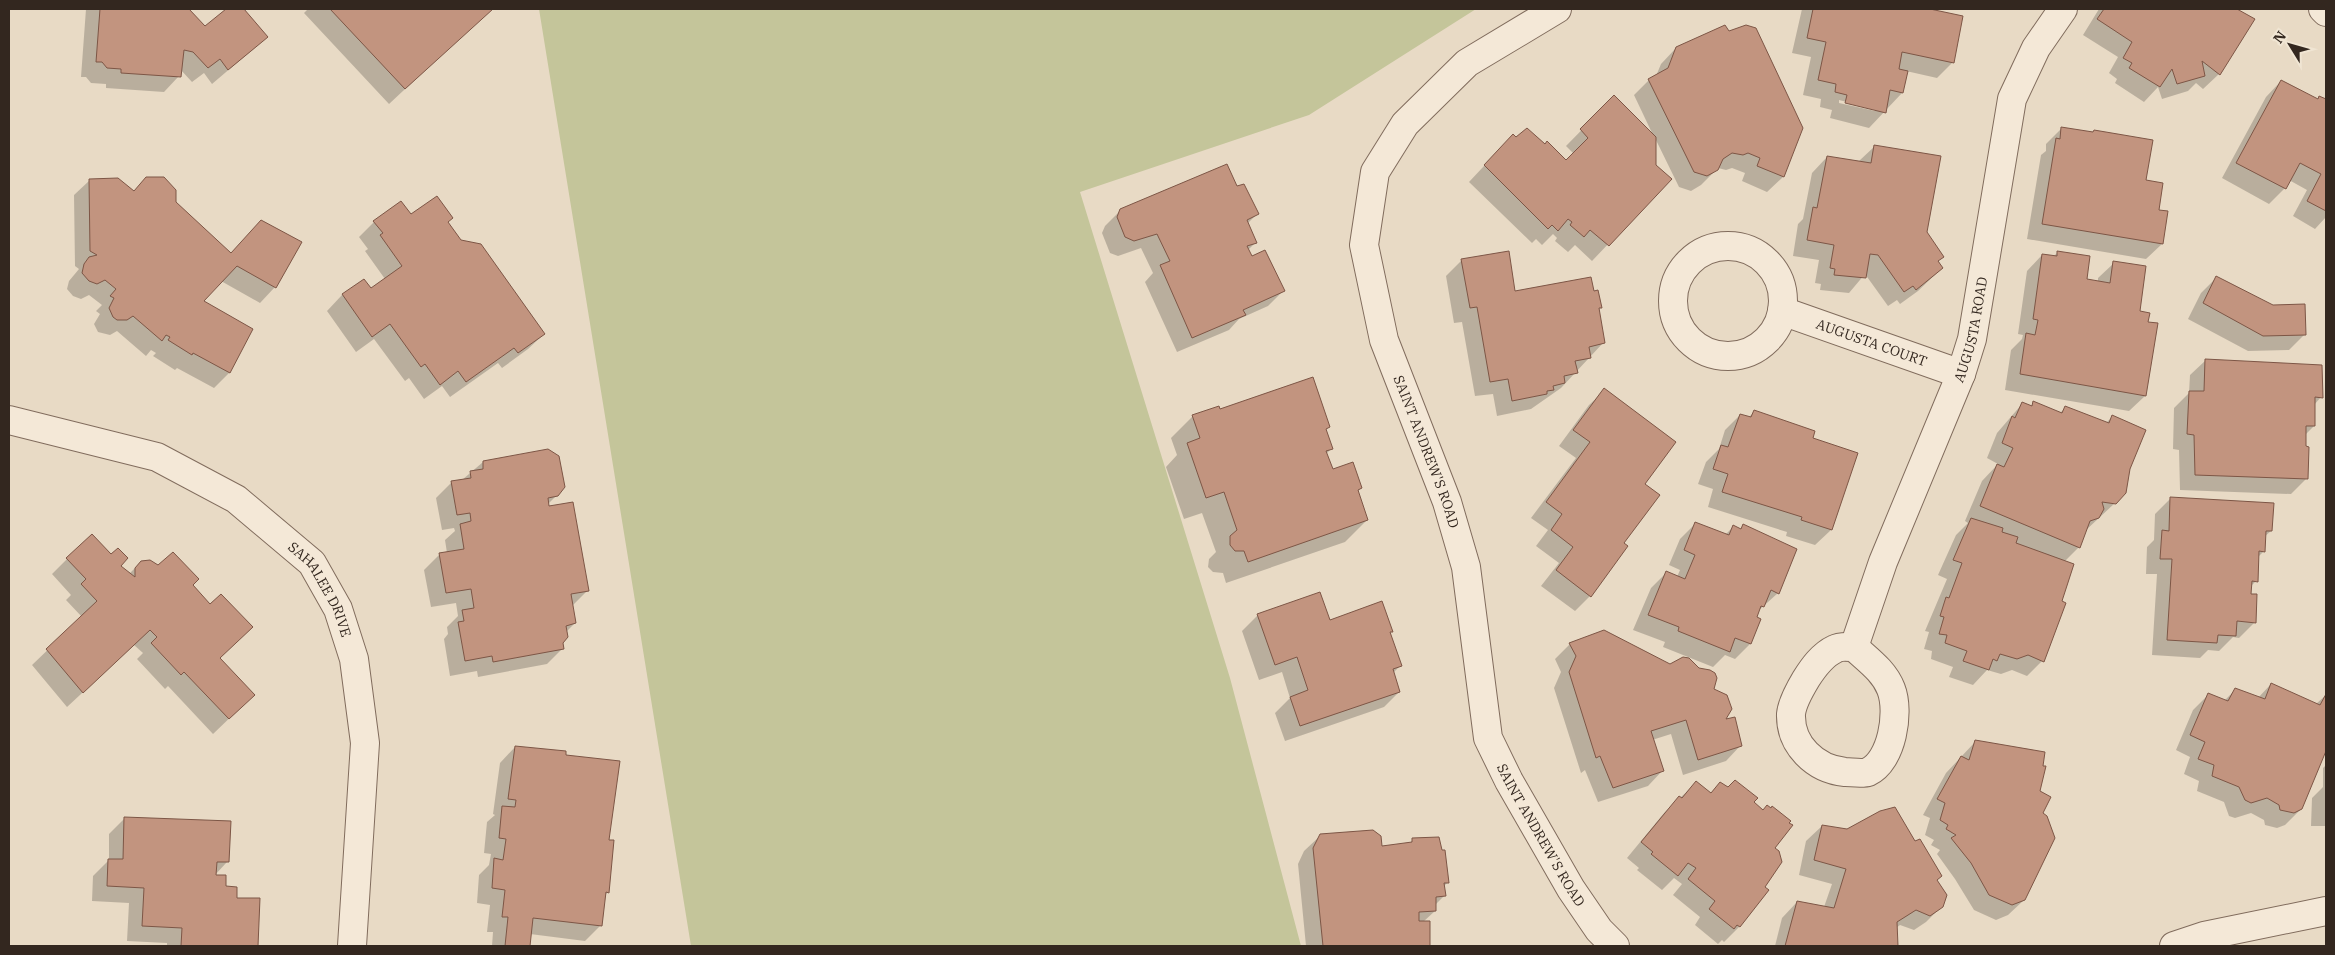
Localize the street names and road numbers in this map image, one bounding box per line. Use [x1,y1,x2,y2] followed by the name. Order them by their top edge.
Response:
[1950,275,1991,385] street label: AUGUSTA ROAD
[1814,315,1930,370] street label: AUGUSTA COURT
[1390,373,1463,530] street label: SAINT ANDREW'S ROAD
[284,538,355,639] street label: SAHALEE DRIVE
[1493,761,1589,910] street label: SAINT ANDREW'S ROAD

